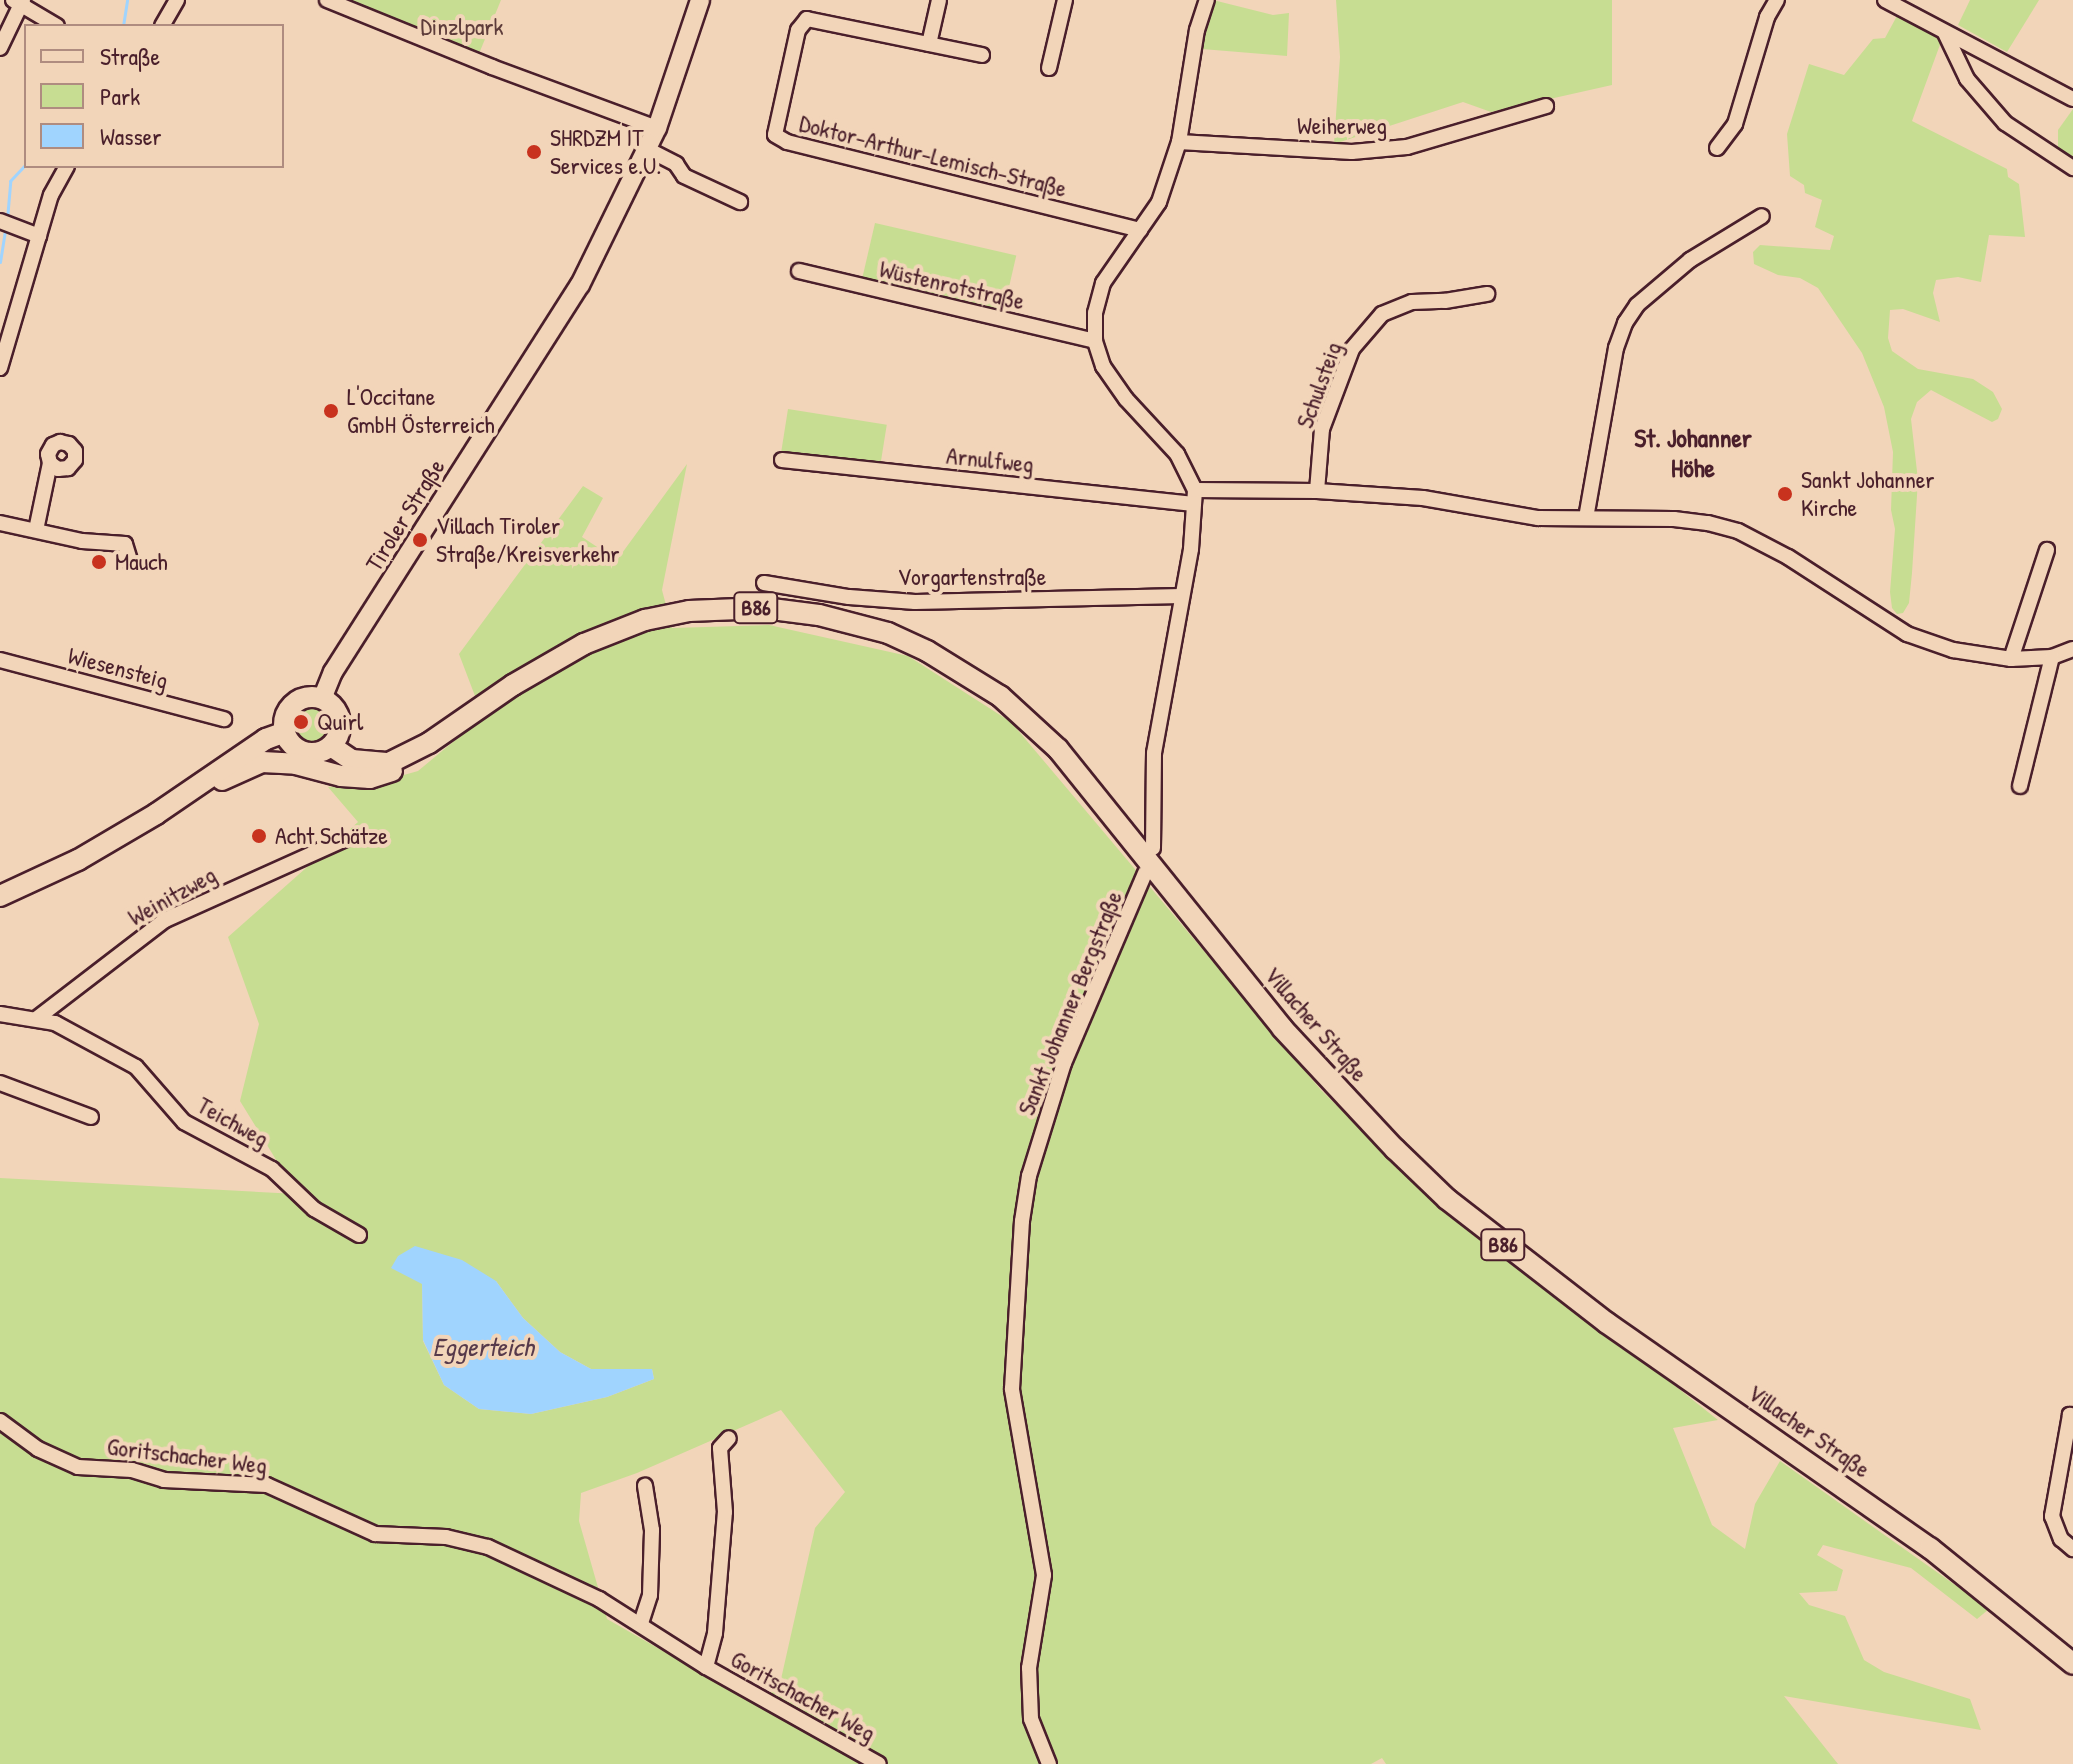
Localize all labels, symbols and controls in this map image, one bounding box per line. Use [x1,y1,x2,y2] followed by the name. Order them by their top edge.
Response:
[420,13,504,41] park label: Dinzlpark
[24,24,284,168] legend
[100,40,160,72] text: Straße
[100,80,140,112] text: Park
[796,109,1070,203] street label: Doktor-Arthur-Lemisch-Straße
[1297,112,1387,140] street label: Weiherweg
[100,120,161,152] text: Wasser
[550,124,661,180] place label: SHRDZM IT Services e.U.
[525,143,543,161] marker: SHRDZM IT Services e.U.
[877,254,1027,316] street label: Wüstenrotstraße
[1290,338,1348,432] street label: Schulsteig
[347,383,495,439] place label: L'Occitane GmbH Österreich
[322,402,340,420] marker: L'Occitane GmbH Österreich
[1634,422,1752,484] district label: St. Johanner Höhe
[945,441,1035,479] street label: Arnulfweg
[359,454,451,576] street label: Tiroler Straße
[1801,466,1935,522] place label: Sankt Johanner Kirche
[1776,485,1794,503] marker: Sankt Johanner Kirche
[436,512,620,568] place label: Villach Tiroler Straße/Kreisverkehr
[411,531,429,549] marker: Villach Tiroler Straße/Kreisverkehr
[115,548,168,576] place label: Mauch
[90,553,108,571] marker: Mauch
[898,563,1046,591] street label: Vorgartenstraße
[732,590,780,626] road number: B86
[65,641,171,695] street label: Wiesensteig
[317,708,363,736] place label: Quirl
[292,713,310,731] marker: Quirl
[275,822,388,850] place label: Acht Schätze
[250,827,268,845] marker: Acht Schätze
[123,860,221,932] street label: Weinitzweg
[1012,887,1128,1119] street label: Sankt Johanner Bergstraße
[1258,961,1374,1087] street label: Villacher Straße
[192,1091,274,1153] street label: Teichweg
[1479,1227,1527,1263] road number: B86
[432,1331,534,1363] water label: Eggerteich
[1742,1378,1876,1484] street label: Villacher Straße
[105,1432,269,1480] street label: Goritschacher Weg
[726,1644,880,1748] street label: Goritschacher Weg

